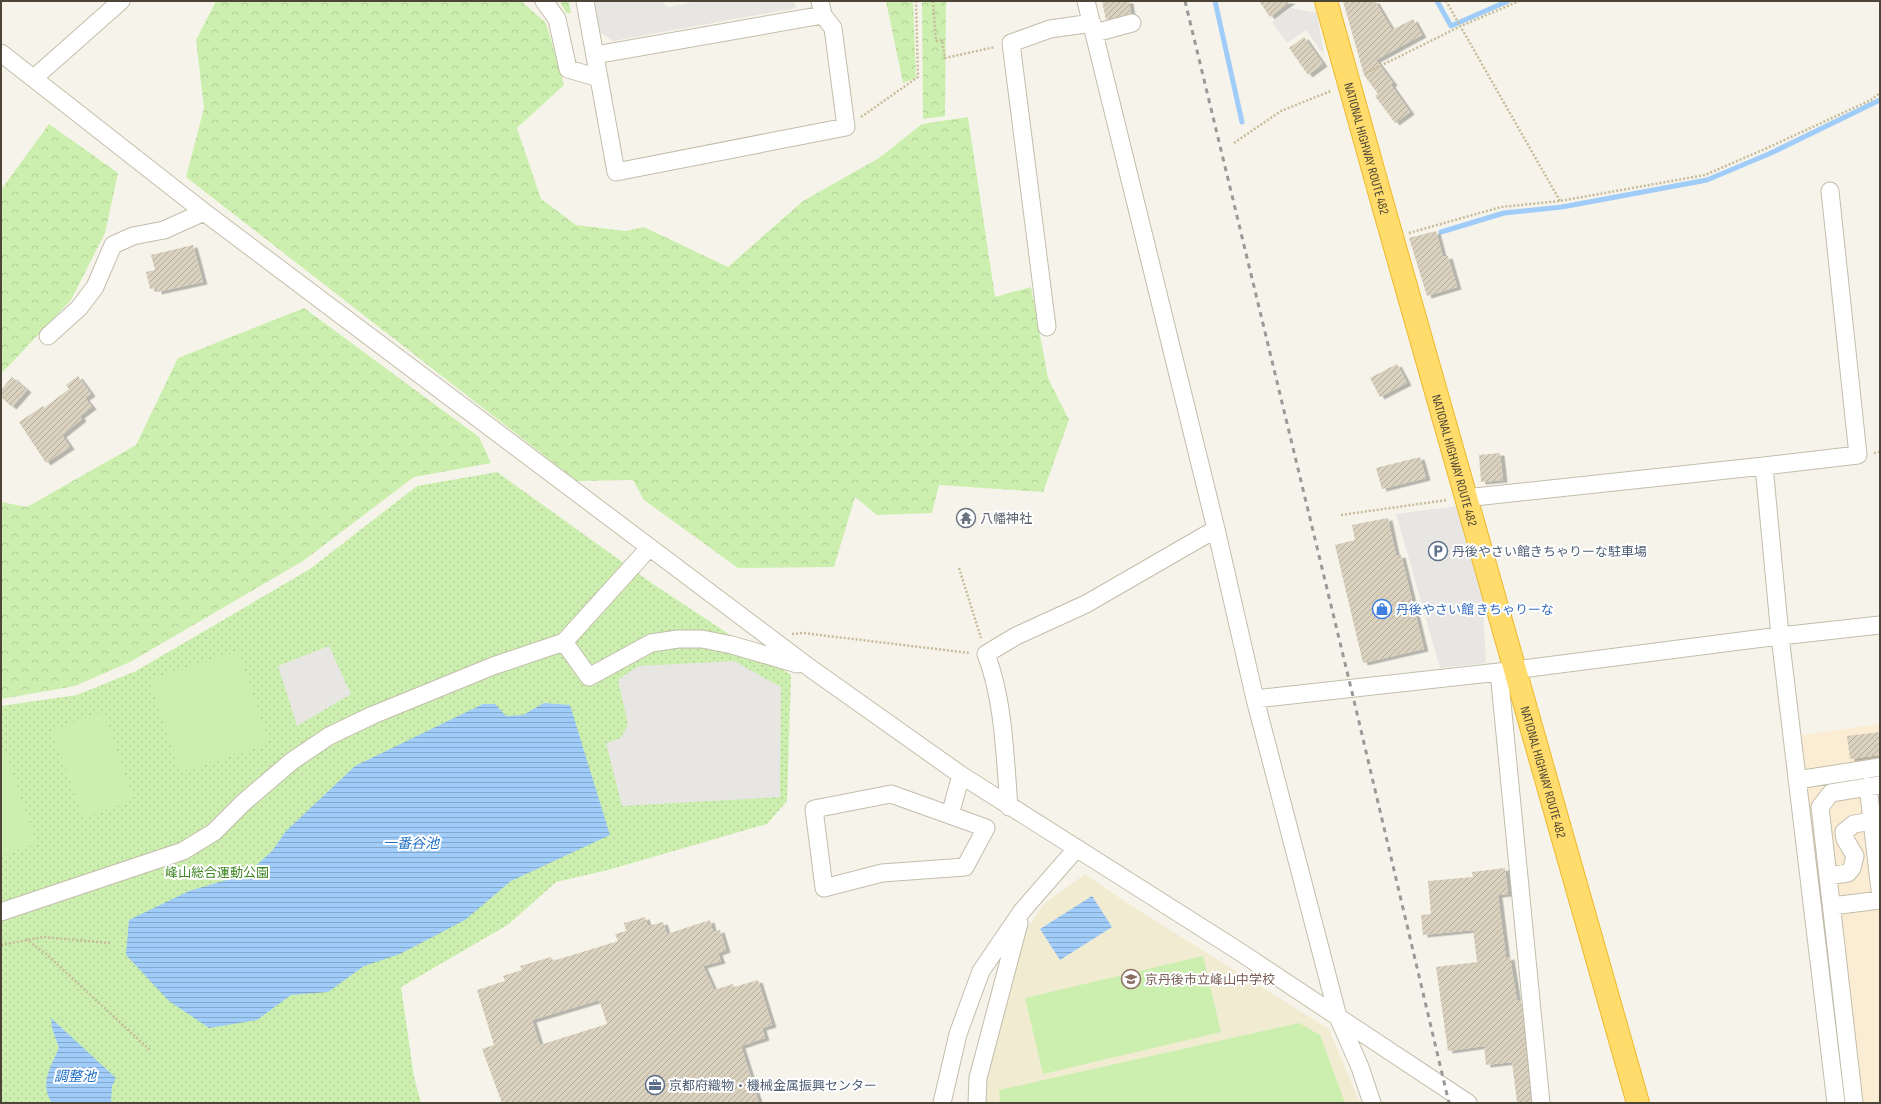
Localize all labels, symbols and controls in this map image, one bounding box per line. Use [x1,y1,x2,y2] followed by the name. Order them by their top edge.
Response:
[1340,81,1392,216] street label: NATIONAL HIGHWAY ROUTE 482
[1428,393,1480,528] street label: NATIONAL HIGHWAY ROUTE 482
[955,507,977,529] temple icon: 八幡神社
[980,511,1032,527] place label: 八幡神社
[1427,540,1449,562] parking icon: 丹後やさい館きちゃりーな駐車場
[1452,544,1647,560] place label: 丹後やさい館きちゃりーな駐車場
[1371,598,1393,620] shop icon: 丹後やさい館 きちゃりーな
[1396,602,1554,618] place label: 丹後やさい館 きちゃりーな
[1516,704,1569,840] street label: NATIONAL HIGHWAY ROUTE 482
[383,835,441,852] water label: 一番谷池
[165,865,269,881] park label: 峰山総合運動公園
[1120,968,1142,990] school or university icon: 京丹後市立峰山中学校
[1145,972,1275,988] place label: 京丹後市立峰山中学校
[54,1068,98,1085] water label: 調整池
[644,1074,666,1096] office icon: 京都府織物・機械金属振興センター
[669,1078,877,1094] place label: 京都府織物・機械金属振興センター

